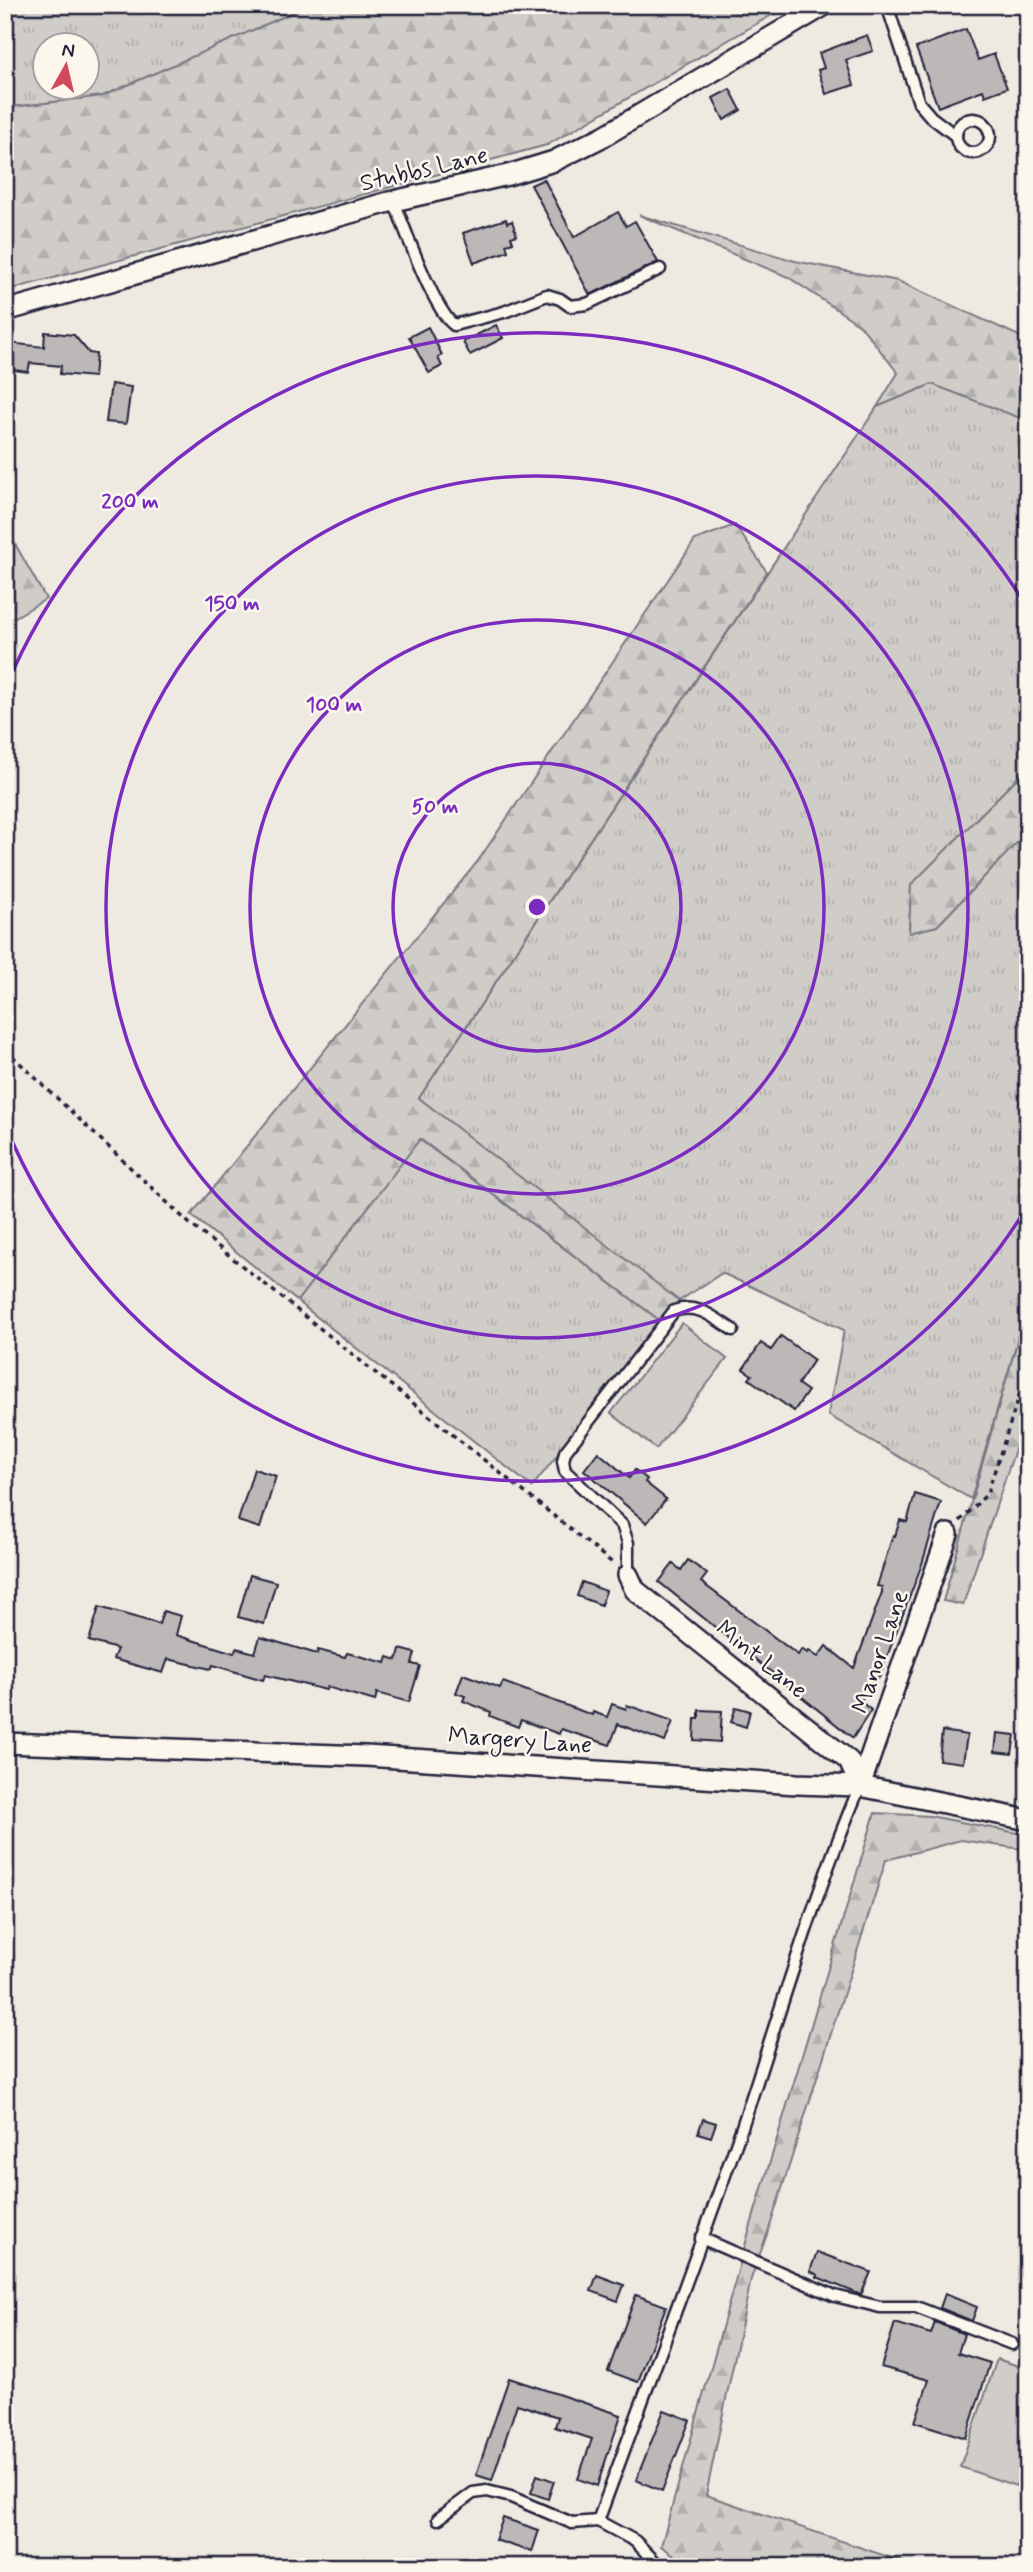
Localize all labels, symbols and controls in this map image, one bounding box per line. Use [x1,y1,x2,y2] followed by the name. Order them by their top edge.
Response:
[32,32,102,102] north arrow
[60,37,76,64] text: N
[357,140,491,200] street label: Stubbs Lane
[101,488,159,516] text: 200 m
[204,590,260,618] text: 150 m
[306,691,362,719] text: 100 m
[412,793,459,821] text: 50 m
[525,895,549,919] centre of rings
[846,1586,917,1718] street label: Manor Lane
[709,1614,813,1706] street label: Mint Lane
[447,1720,593,1763] street label: Margery Lane

